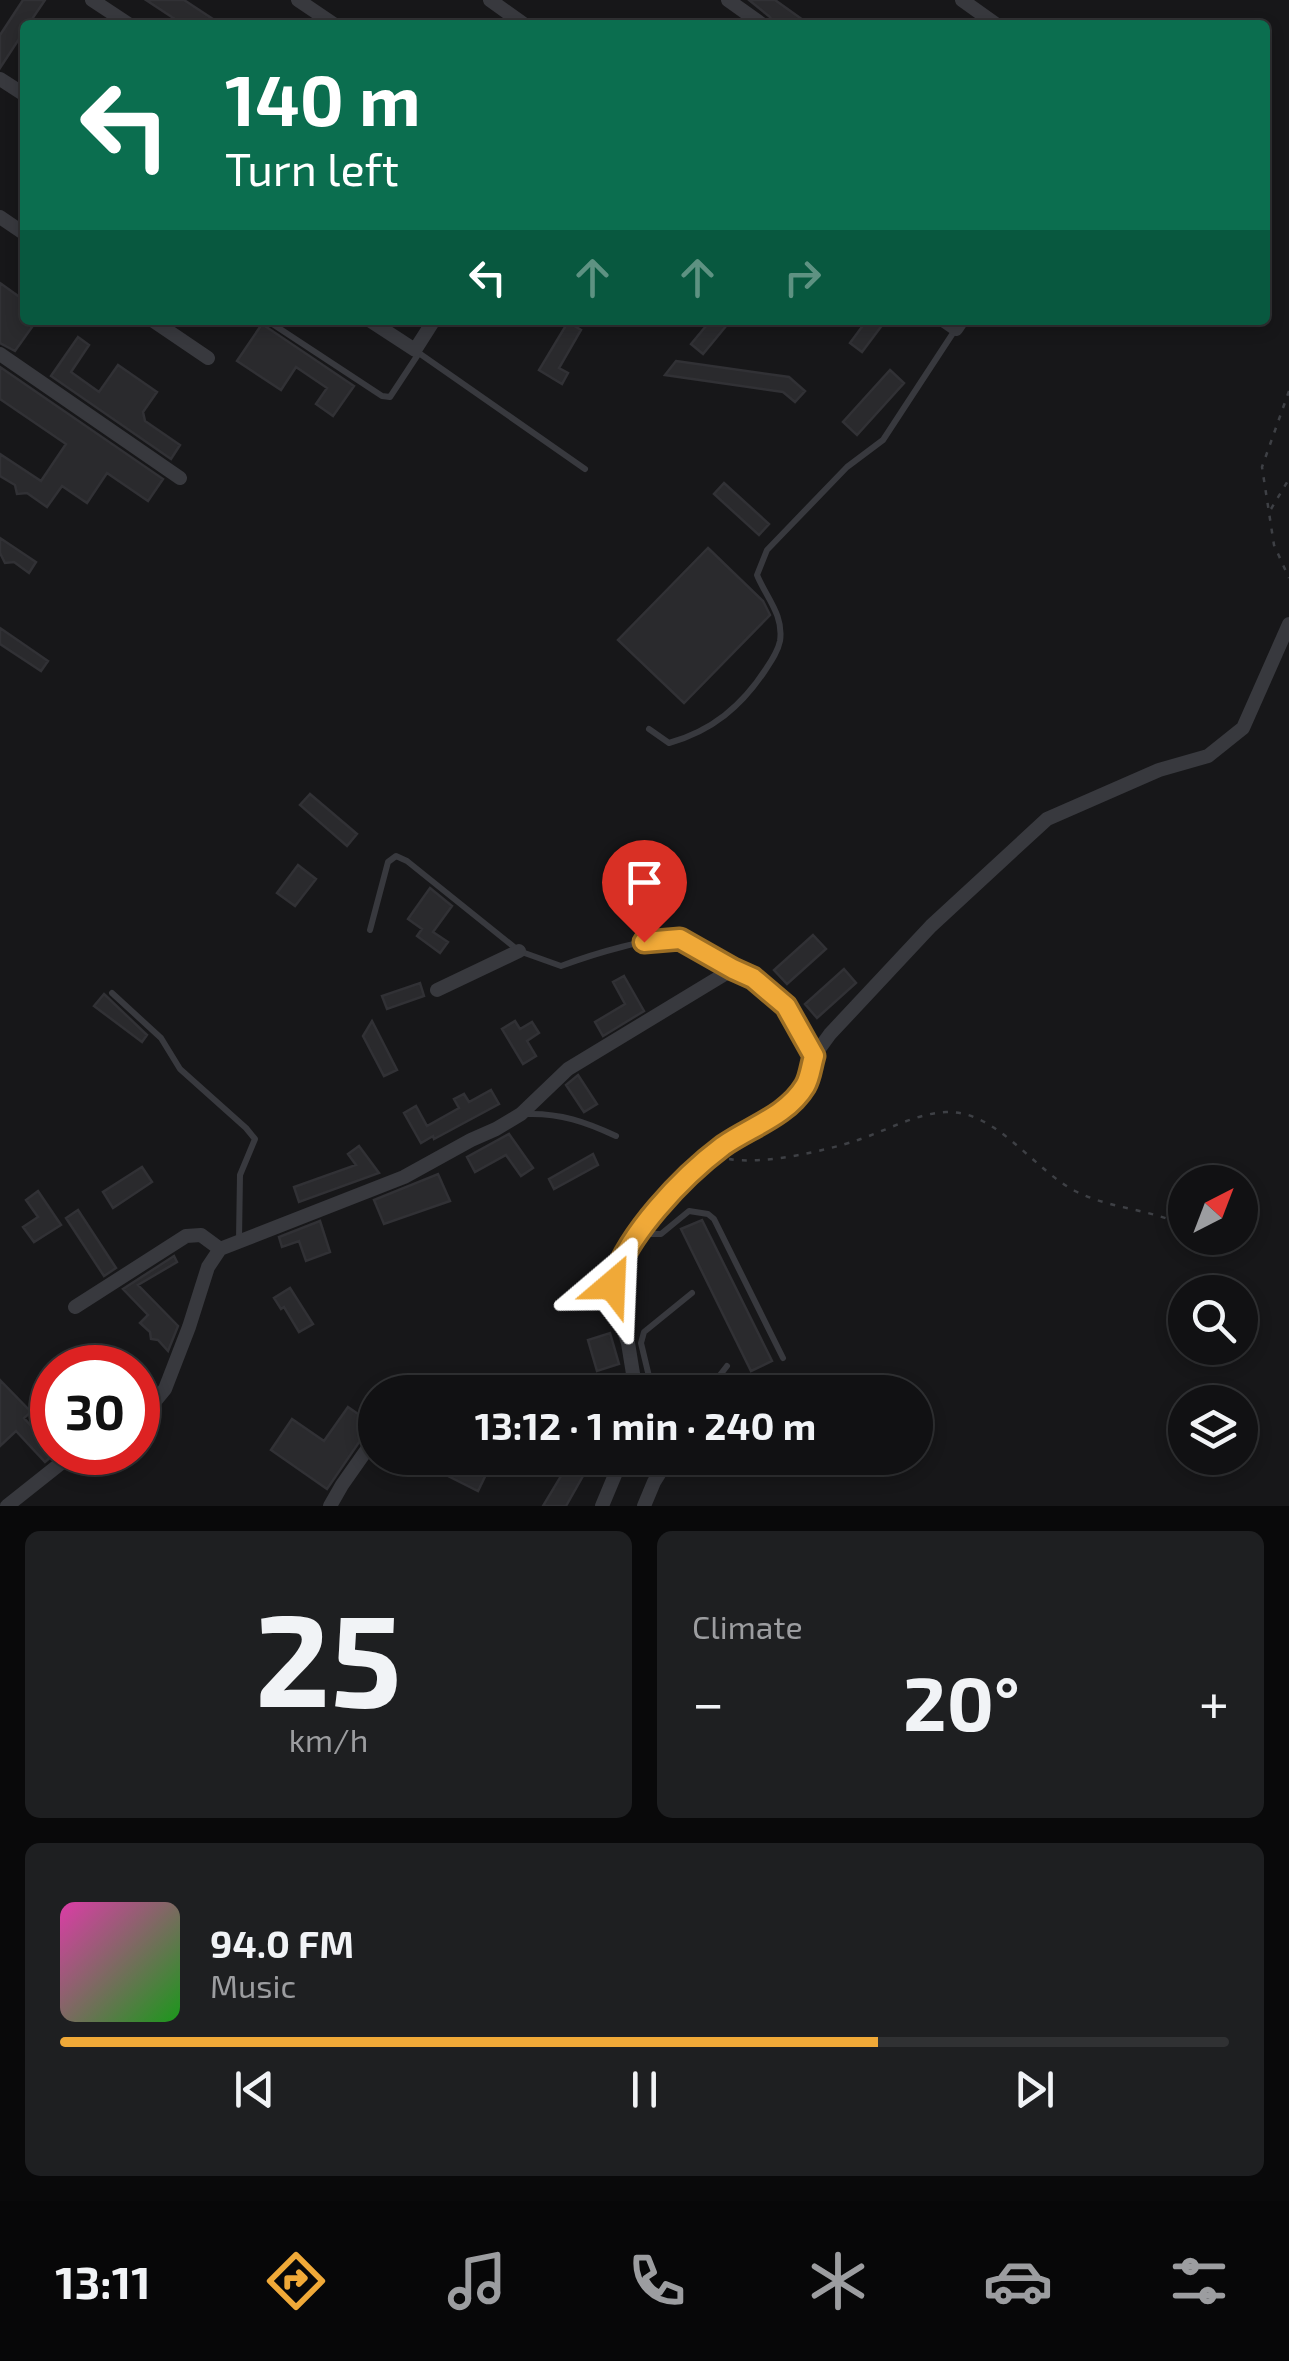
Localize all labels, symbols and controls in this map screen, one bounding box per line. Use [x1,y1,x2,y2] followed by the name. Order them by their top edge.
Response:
[225,56,421,140] text: 140 m
[60,60,190,190] icon: left
[225,141,399,195] text: Turn left
[460,250,515,305] icon: left
[565,250,620,305] icon: ahead
[670,250,725,305] icon: ahead
[775,250,830,305] icon: right
[602,840,687,943] pin
[617,855,672,910] icon: arrive
[1168,1165,1258,1255] north arrow
[1168,1165,1258,1475] map controls
[560,1233,664,1337] position arrow
[1168,1275,1258,1365] button: search
[30,1345,160,1475] speed limit sign: 30
[1168,1385,1258,1475] button: layers
[475,1402,816,1448] text: 13:12 · 1 min · 240 m
[255,1577,402,1733] text: 25
[692,1607,803,1645] text: Climate
[903,1656,1020,1746] text: 20°
[692,1668,724,1734] text: −
[1199,1668,1229,1734] text: +
[289,1720,368,1758] text: km/h
[210,1920,354,1966] text: 94.0 FM
[210,1966,296,2004] text: Music
[227,2062,282,2117] icon: previous
[617,2062,672,2117] icon: pause
[1007,2062,1062,2117] icon: next
[261,2246,331,2316] icon: directions
[442,2246,512,2316] icon: music
[622,2246,692,2316] icon: phone
[803,2246,873,2316] icon: climate
[983,2246,1053,2316] icon: car
[1164,2246,1234,2316] icon: filters
[55,2254,151,2308] text: 13:11

